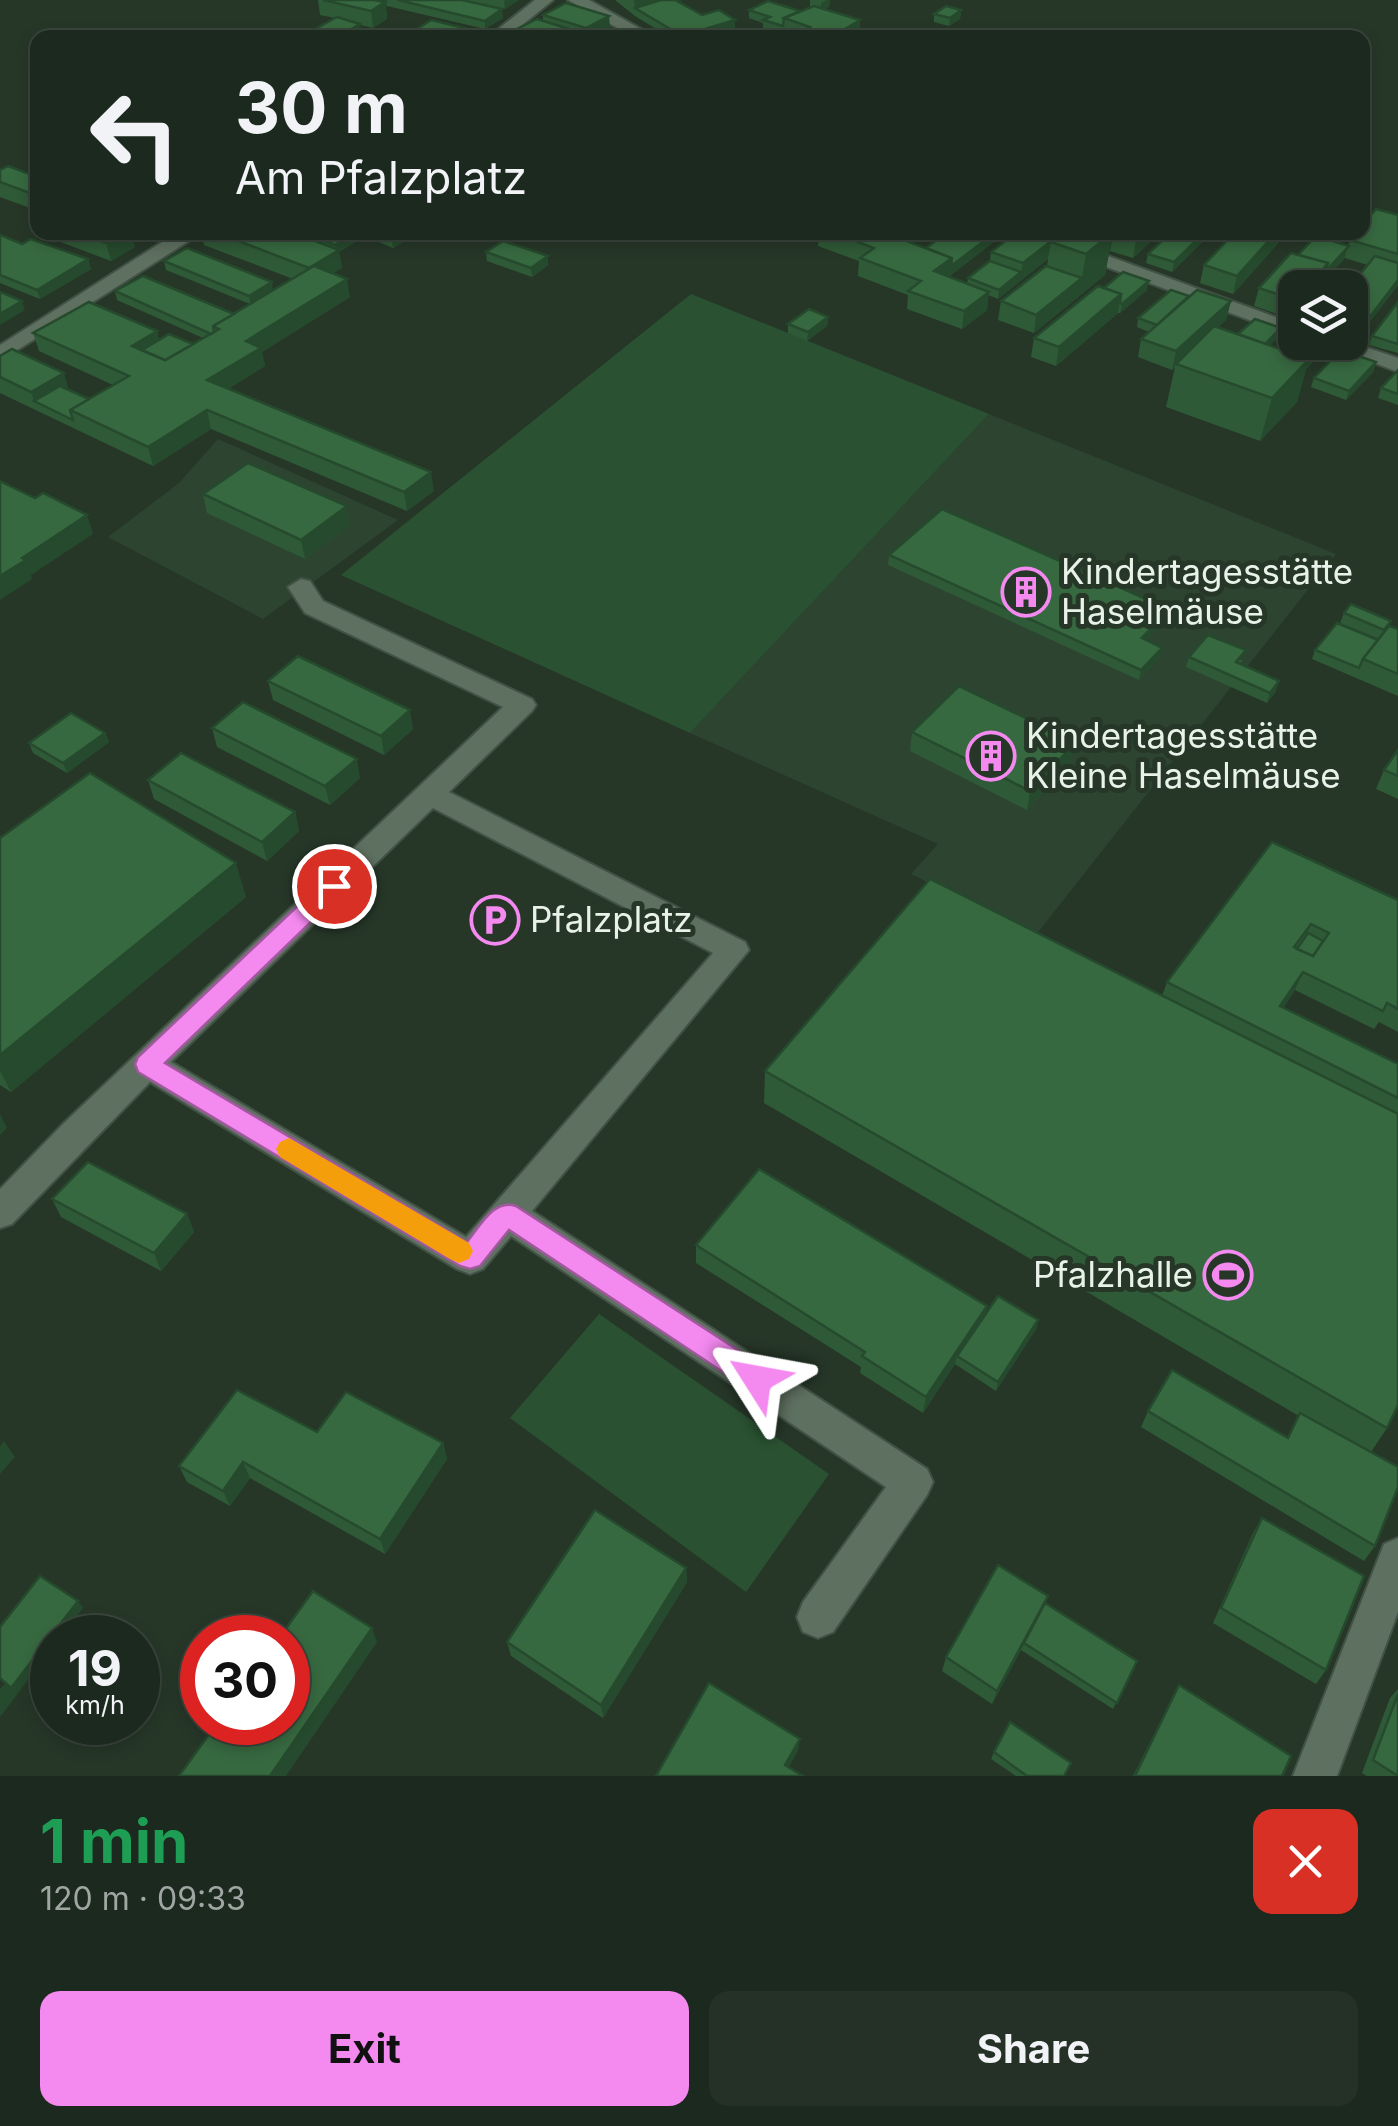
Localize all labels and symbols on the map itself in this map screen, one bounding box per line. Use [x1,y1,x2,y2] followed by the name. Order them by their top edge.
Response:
[1061,550,1353,632] place label: Kindertagesstätte Haselmäuse
[1000,566,1052,618] building icon: Kindertagesstätte Haselmäuse
[1026,714,1341,796] place label: Kindertagesstätte Kleine Haselmäuse
[965,730,1017,782] building icon: Kindertagesstätte Kleine Haselmäuse
[292,844,377,929] pin
[469,894,521,946] parking icon: Pfalzplatz
[530,898,693,940] place label: Pfalzplatz
[1202,1249,1254,1301] sports icon: Pfalzhalle
[1033,1253,1193,1295] place label: Pfalzhalle
[705,1327,809,1431] position arrow
[180,1615,310,1745] speed limit sign: 30

